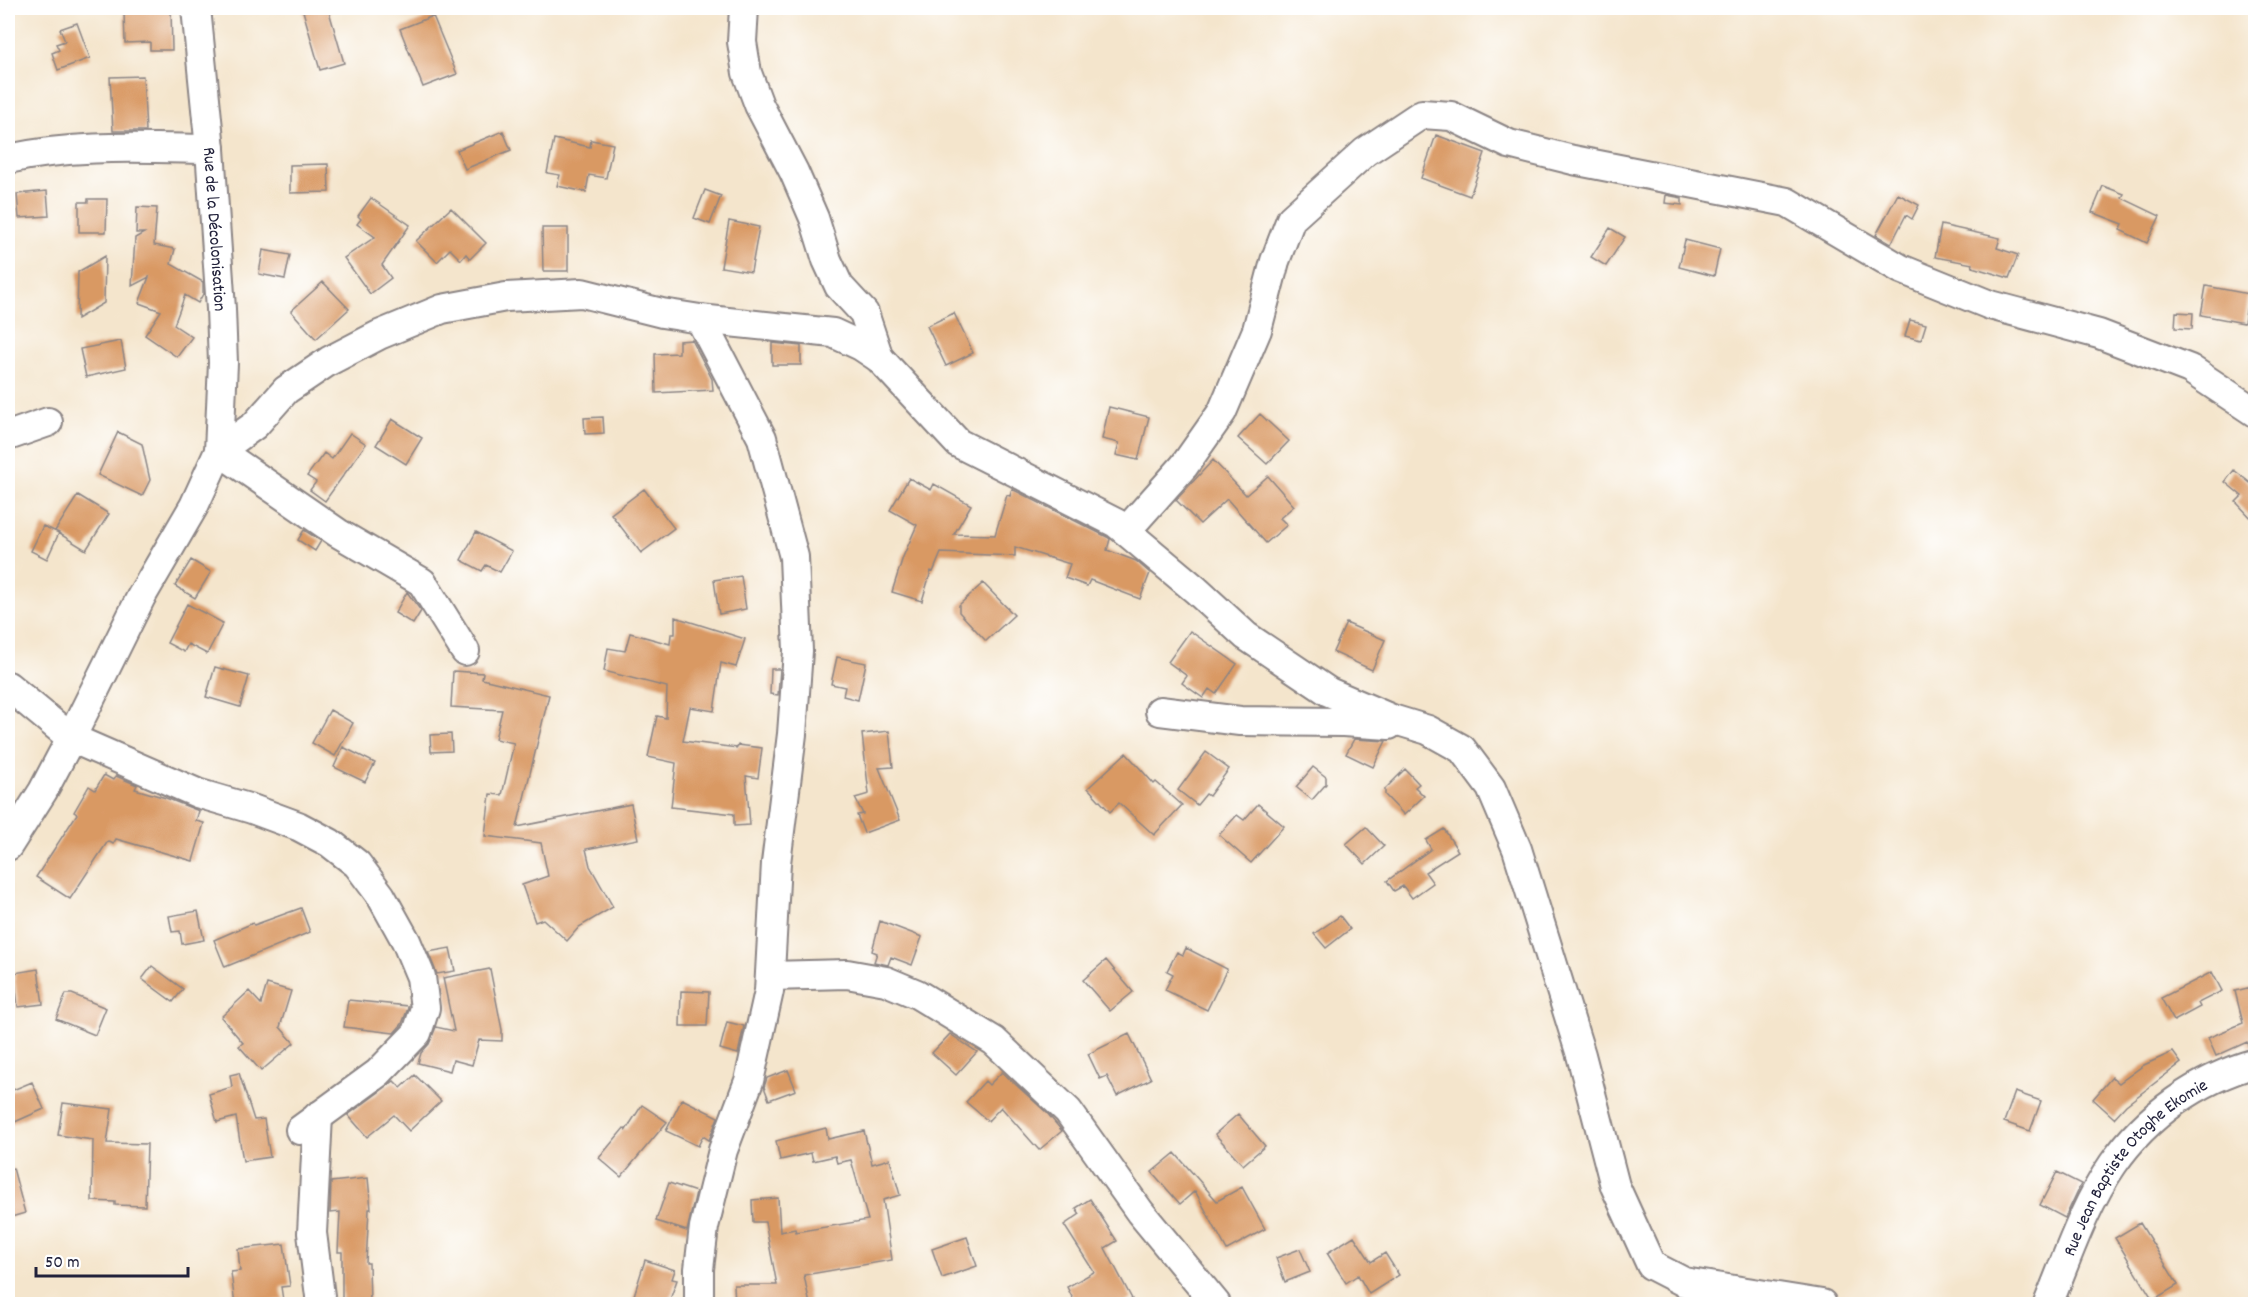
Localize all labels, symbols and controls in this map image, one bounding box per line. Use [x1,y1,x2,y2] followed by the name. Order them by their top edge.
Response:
[195,146,231,312] street label: Rue de la Décolonisation
[2058,1074,2213,1260] street label: Rue Jean Baptiste Otoghe Ekomie
[36,1240,188,1278] scale bar
[45,1251,80,1276] text: 50 m

